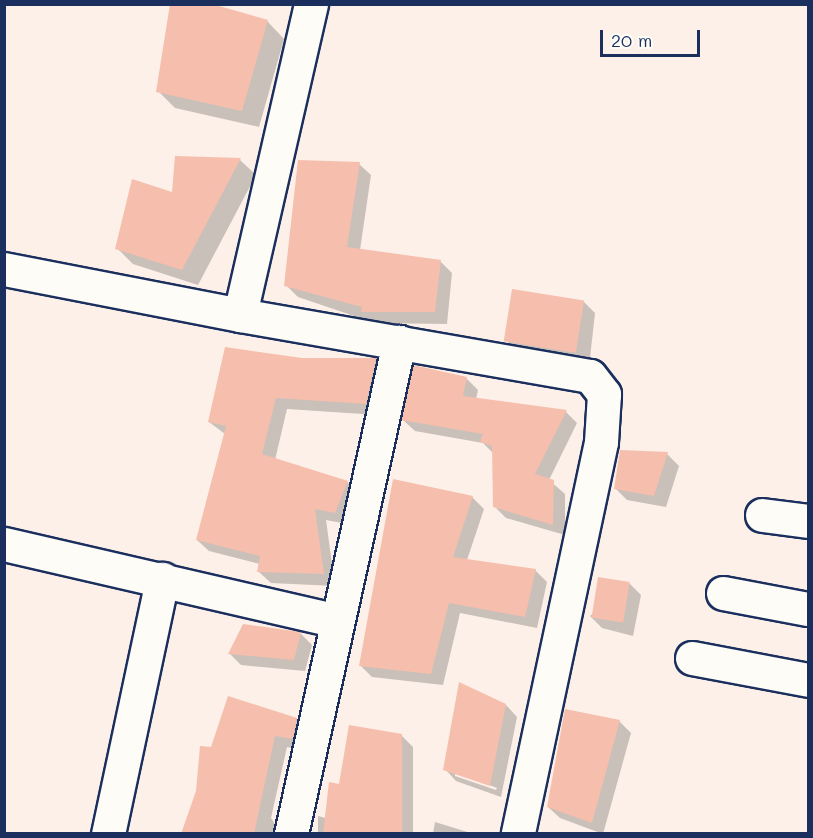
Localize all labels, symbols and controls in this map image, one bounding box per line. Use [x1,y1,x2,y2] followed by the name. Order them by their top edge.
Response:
[603,18,704,56] scale bar
[611,28,652,52] text: 20 m

